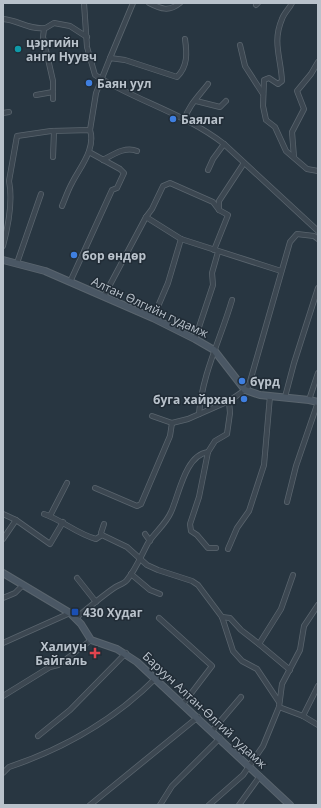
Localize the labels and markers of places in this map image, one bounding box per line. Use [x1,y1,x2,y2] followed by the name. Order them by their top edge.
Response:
[26,34,97,65] place label: цэргийн анги Нуувч
[13,44,23,54] marker: цэргийн анги Нуувч
[97,75,151,92] place label: Баян уул
[84,78,94,88] marker: Баян уул
[181,111,224,128] place label: Баялаг
[168,114,178,124] marker: Баялаг
[82,247,146,264] place label: бор өндөр
[69,250,79,260] marker: бор өндөр
[250,373,280,390] place label: бүрд
[237,376,247,386] marker: бүрд
[153,391,236,408] place label: буга хайрхан
[239,394,249,404] marker: буга хайрхан
[83,604,143,621] place label: 430 Худаг
[70,607,80,617] marker: 430 Худаг
[35,638,87,669] place label: Халиун Байгаль
[90,648,100,658] marker: Халиун Байгаль

